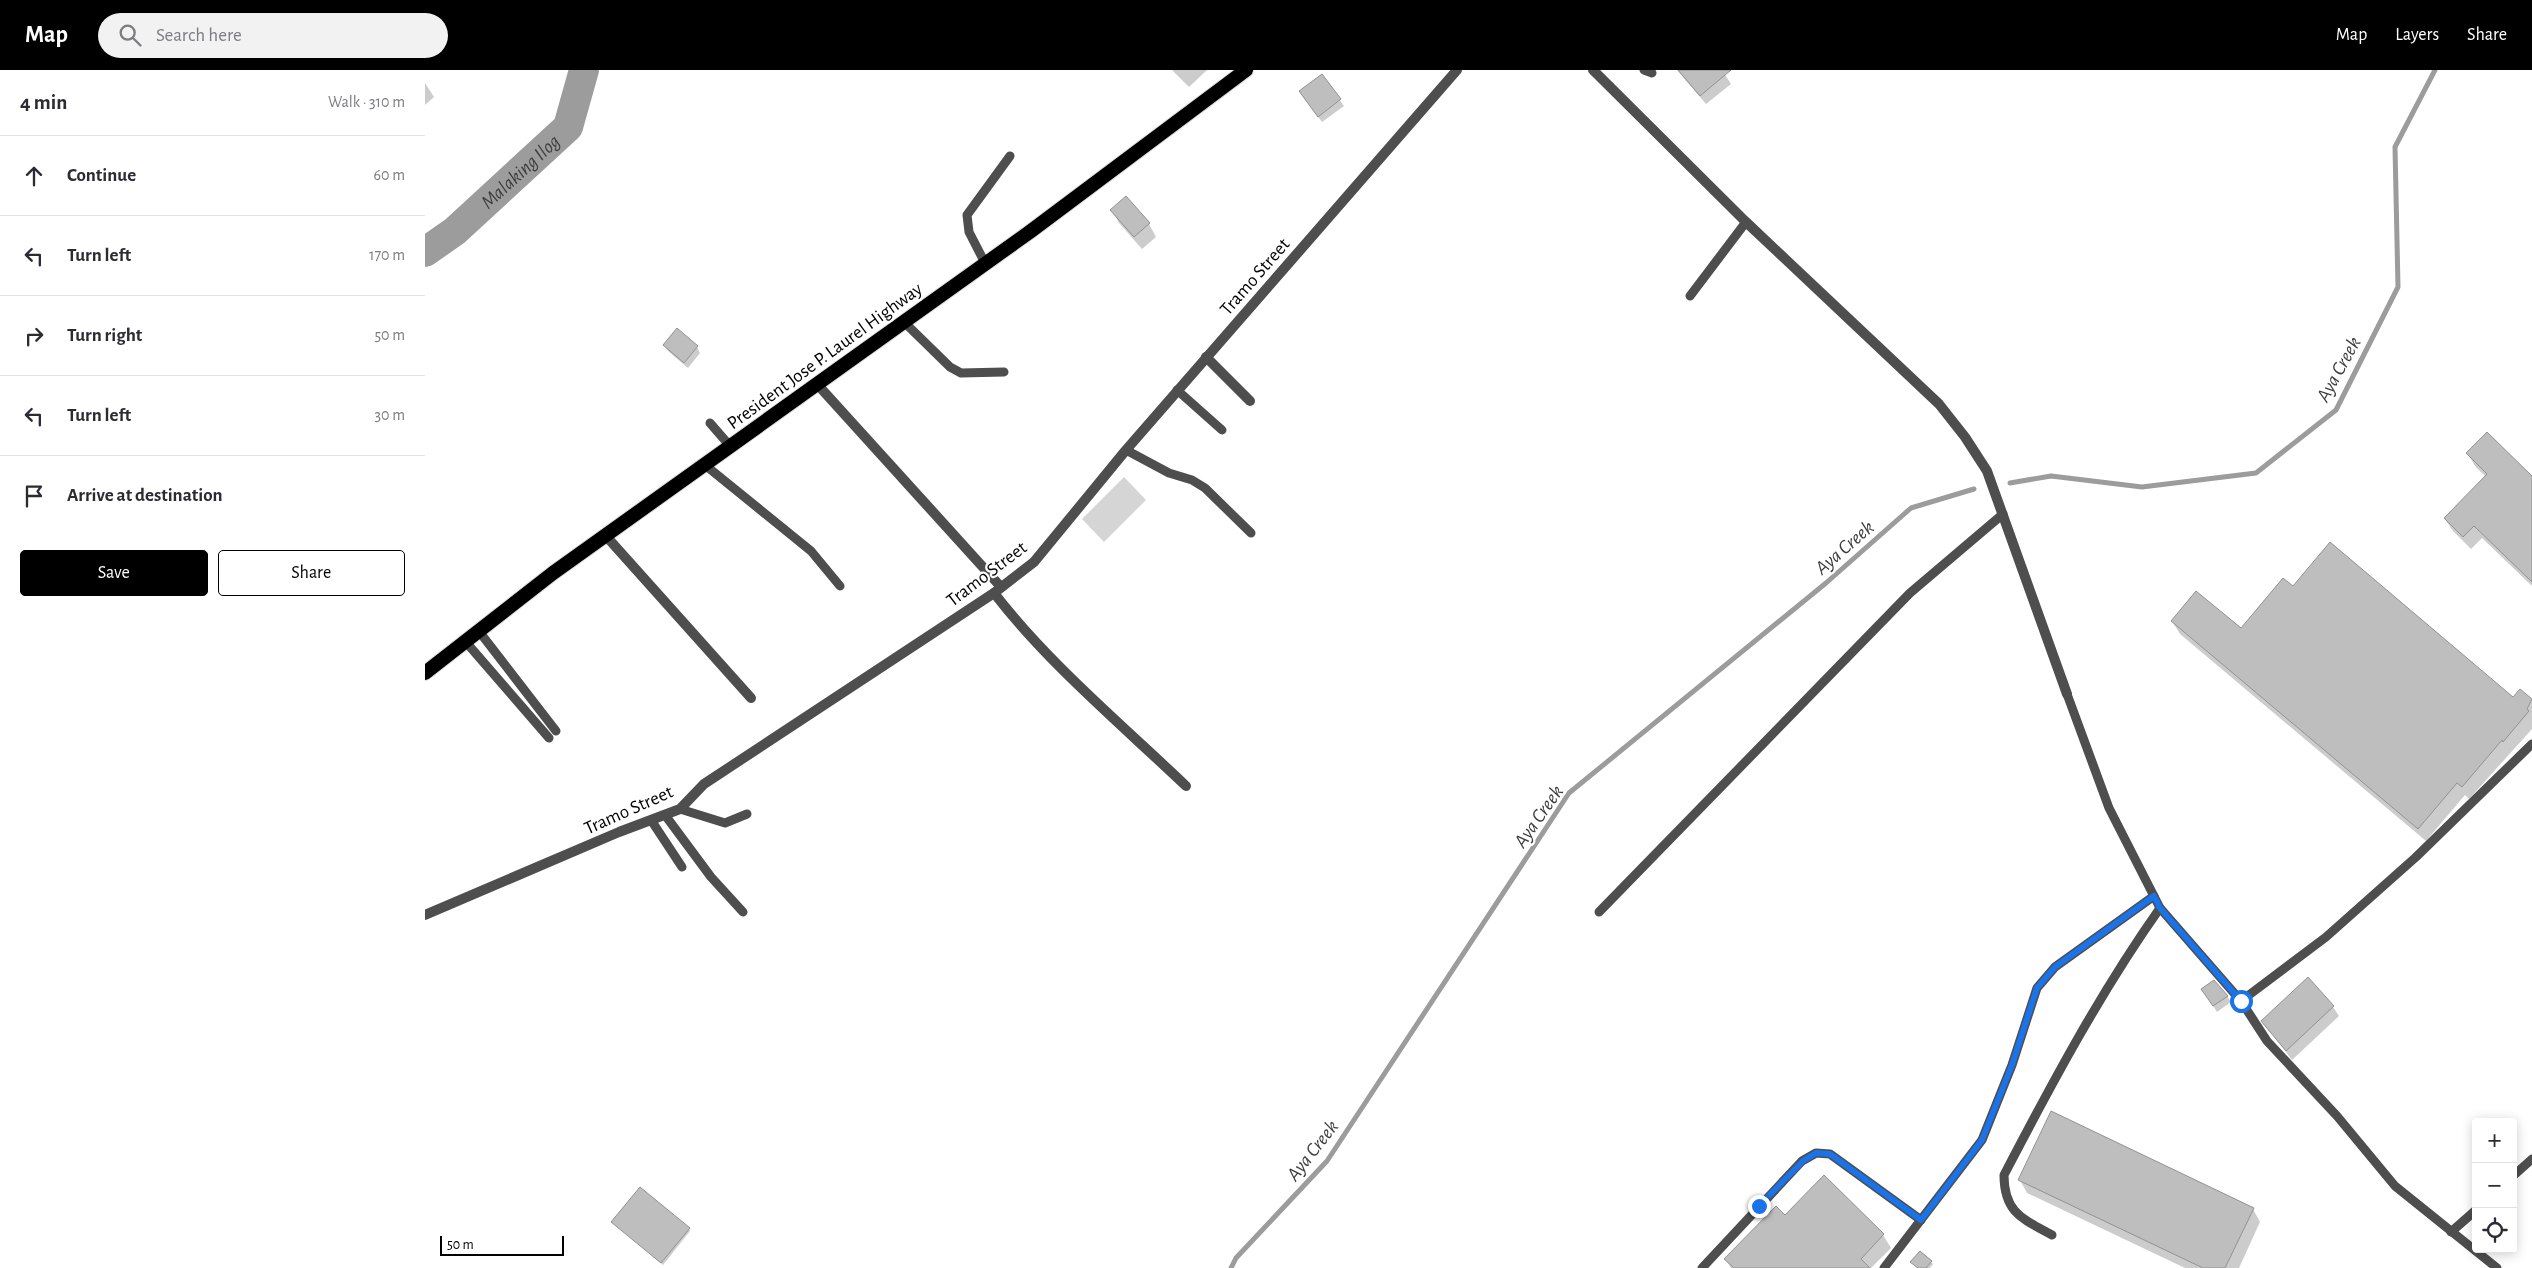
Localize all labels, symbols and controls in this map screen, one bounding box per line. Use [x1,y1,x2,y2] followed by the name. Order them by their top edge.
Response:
[98,13,448,58] search box
[116,21,144,49] icon: search
[25,23,68,47] text: Map
[156,26,242,45] text: Search here
[2336,26,2367,44] text: Map
[2395,26,2439,44] text: Layers
[2467,26,2507,44] text: Share
[20,92,67,113] text: 4 min
[328,94,405,110] text: Walk · 310 m
[477,131,564,213] water label: Malaking Ilog
[20,162,48,190] icon: ahead
[67,166,136,185] text: Continue
[374,167,405,183] text: 60 m
[1217,235,1293,319] street label: Tramo Street
[20,242,48,270] icon: left
[67,246,131,265] text: Turn left
[369,247,405,263] text: 170 m
[724,279,926,433] street label: President Jose P. Laurel Highway
[20,322,48,350] icon: right
[67,326,142,345] text: Turn right
[374,327,405,343] text: 50 m
[2313,334,2365,406] water label: Aya Creek
[20,402,48,430] icon: left
[67,406,131,425] text: Turn left
[375,407,405,423] text: 30 m
[20,482,48,510] icon: arrive
[67,486,223,505] text: Arrive at destination
[1811,517,1878,579] water label: Aya Creek
[943,538,1031,610] street label: Tramo Street
[20,550,208,596] button: Save
[218,550,405,596] button: Share
[581,782,676,838] street label: Tramo Street
[1510,782,1567,852] water label: Aya Creek
[2230,990,2253,1013] route start
[1283,1117,1342,1185] water label: Aya Creek
[2472,1118,2517,1253] map controls
[2472,1118,2517,1163] button: +
[2472,1163,2517,1208] button: −
[1748,1195,1771,1218] route end
[2472,1208,2517,1253] button: locate
[440,1233,564,1256] scale bar
[447,1238,474,1252] text: 50 m

